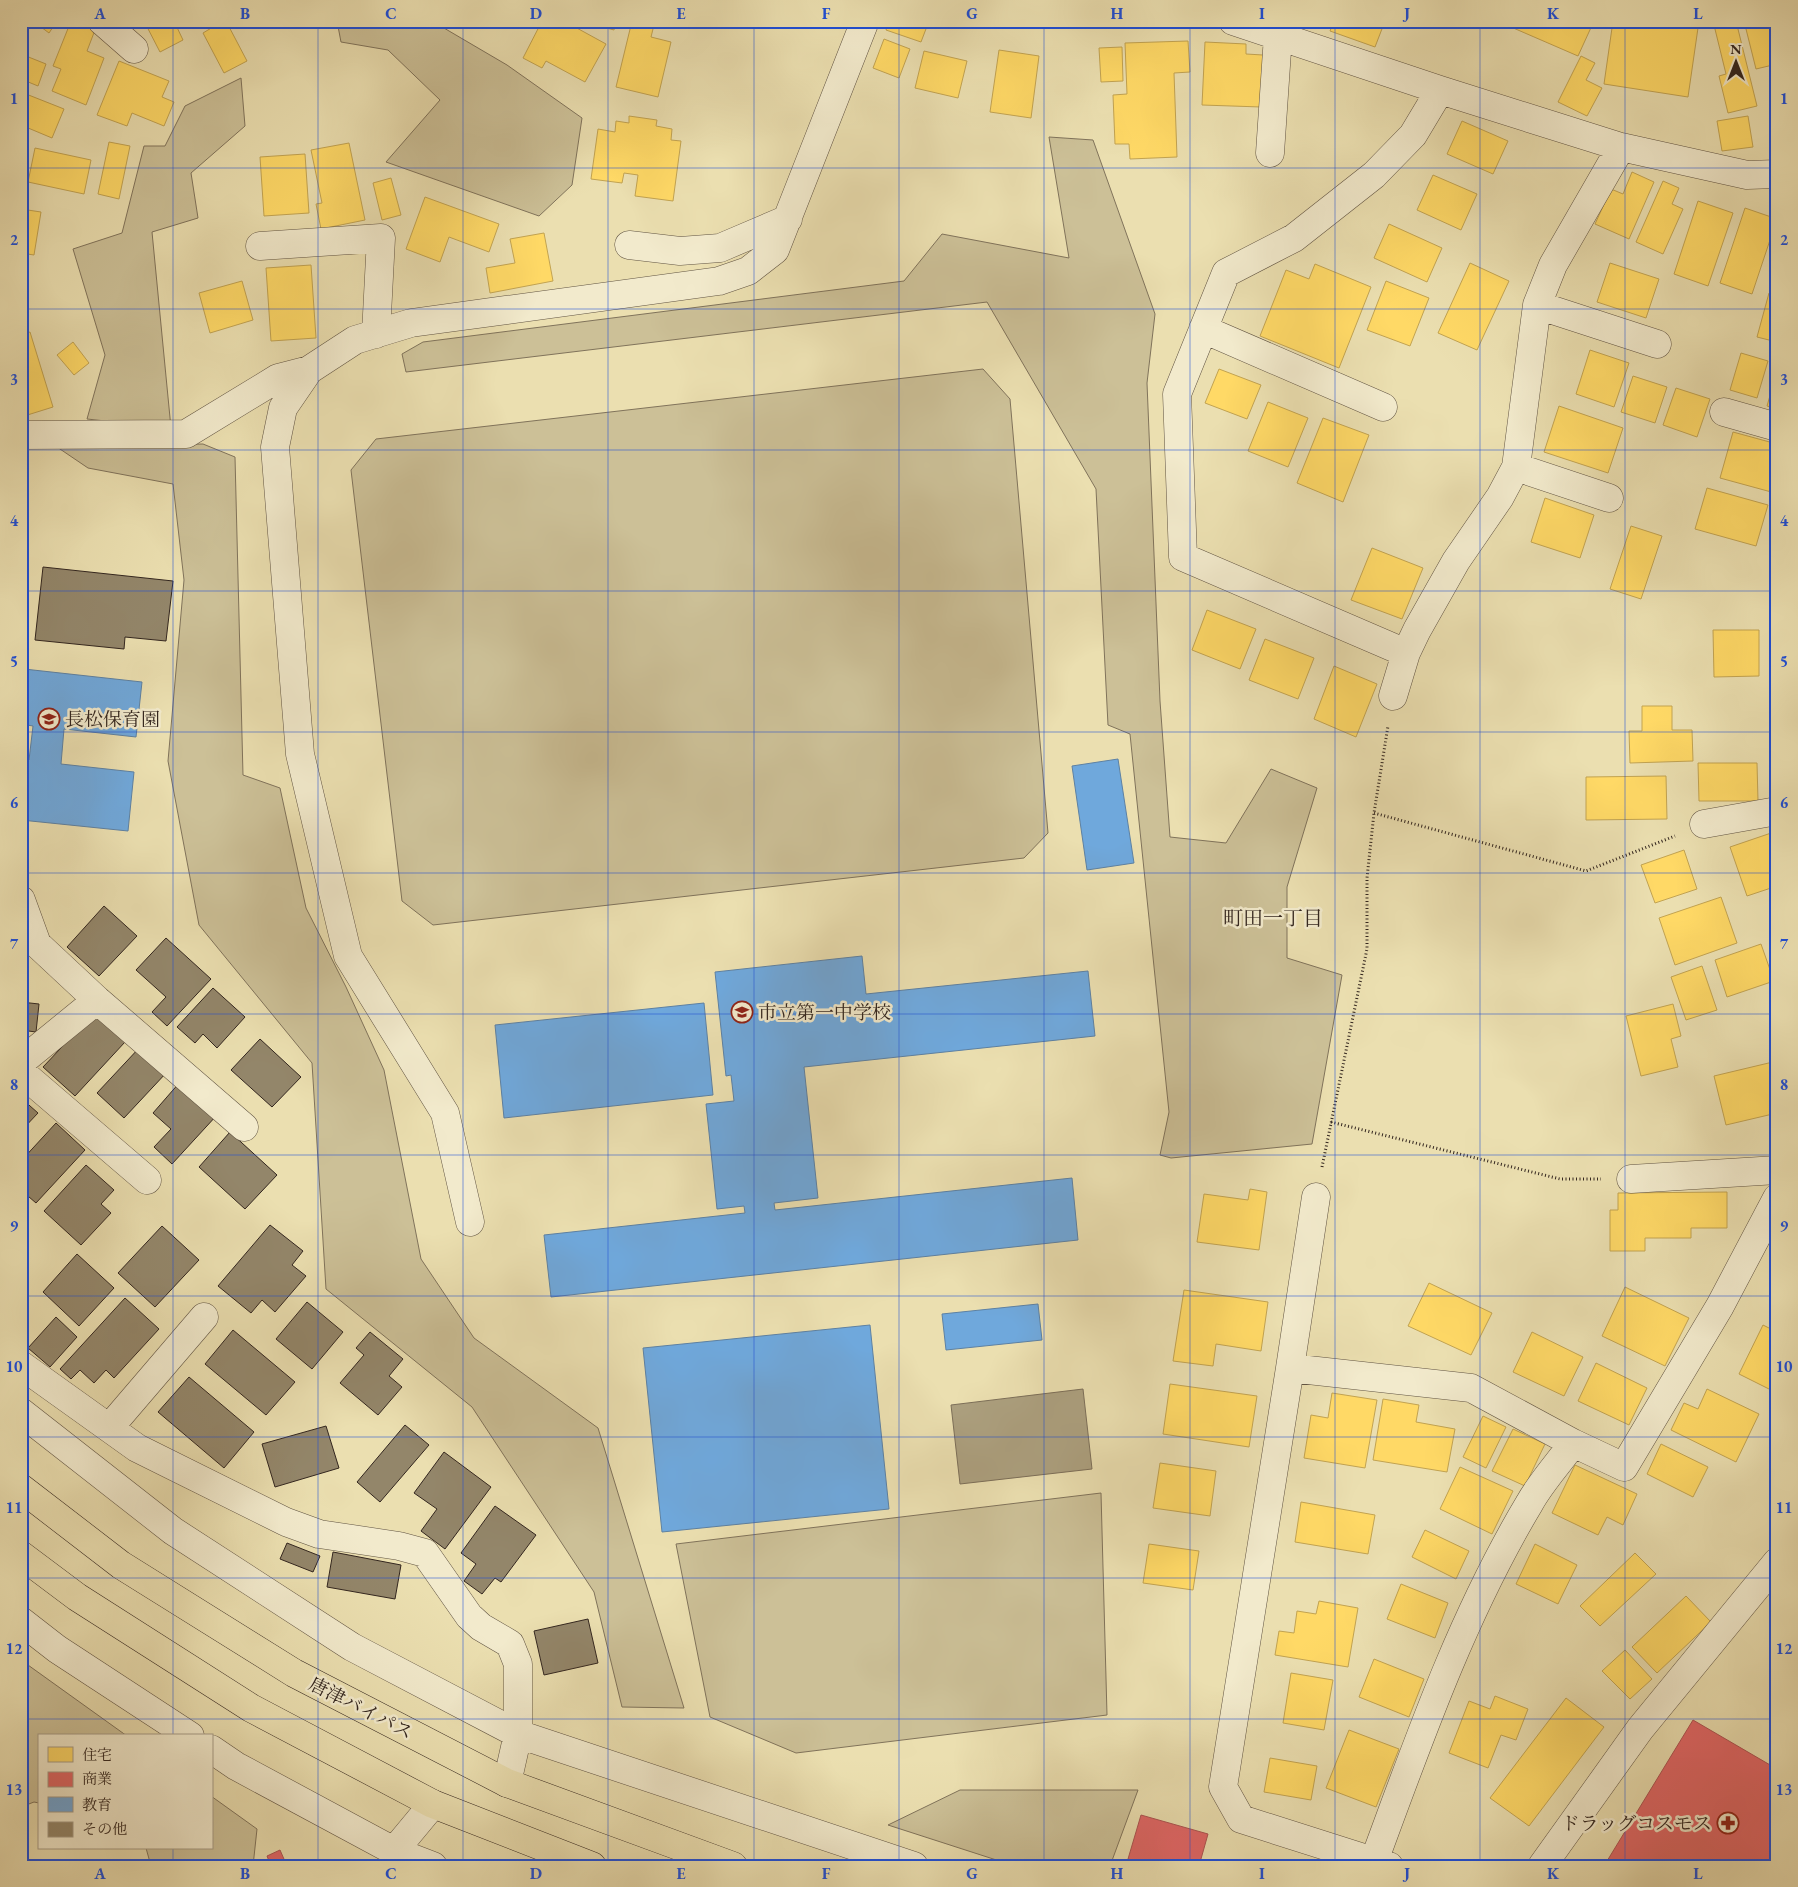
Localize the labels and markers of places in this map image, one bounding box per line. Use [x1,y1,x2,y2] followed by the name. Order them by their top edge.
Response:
[37,707,61,731] school or university icon: 長松保育園
[65,707,160,732] place label: 長松保育園
[730,1000,754,1024] school or university icon: 市立第一中学校
[758,1000,891,1025] place label: 市立第一中学校
[1561,1811,1712,1836] place label: ドラッグコスモス
[1716,1811,1740,1835] pharmacy icon: ドラッグコスモス

